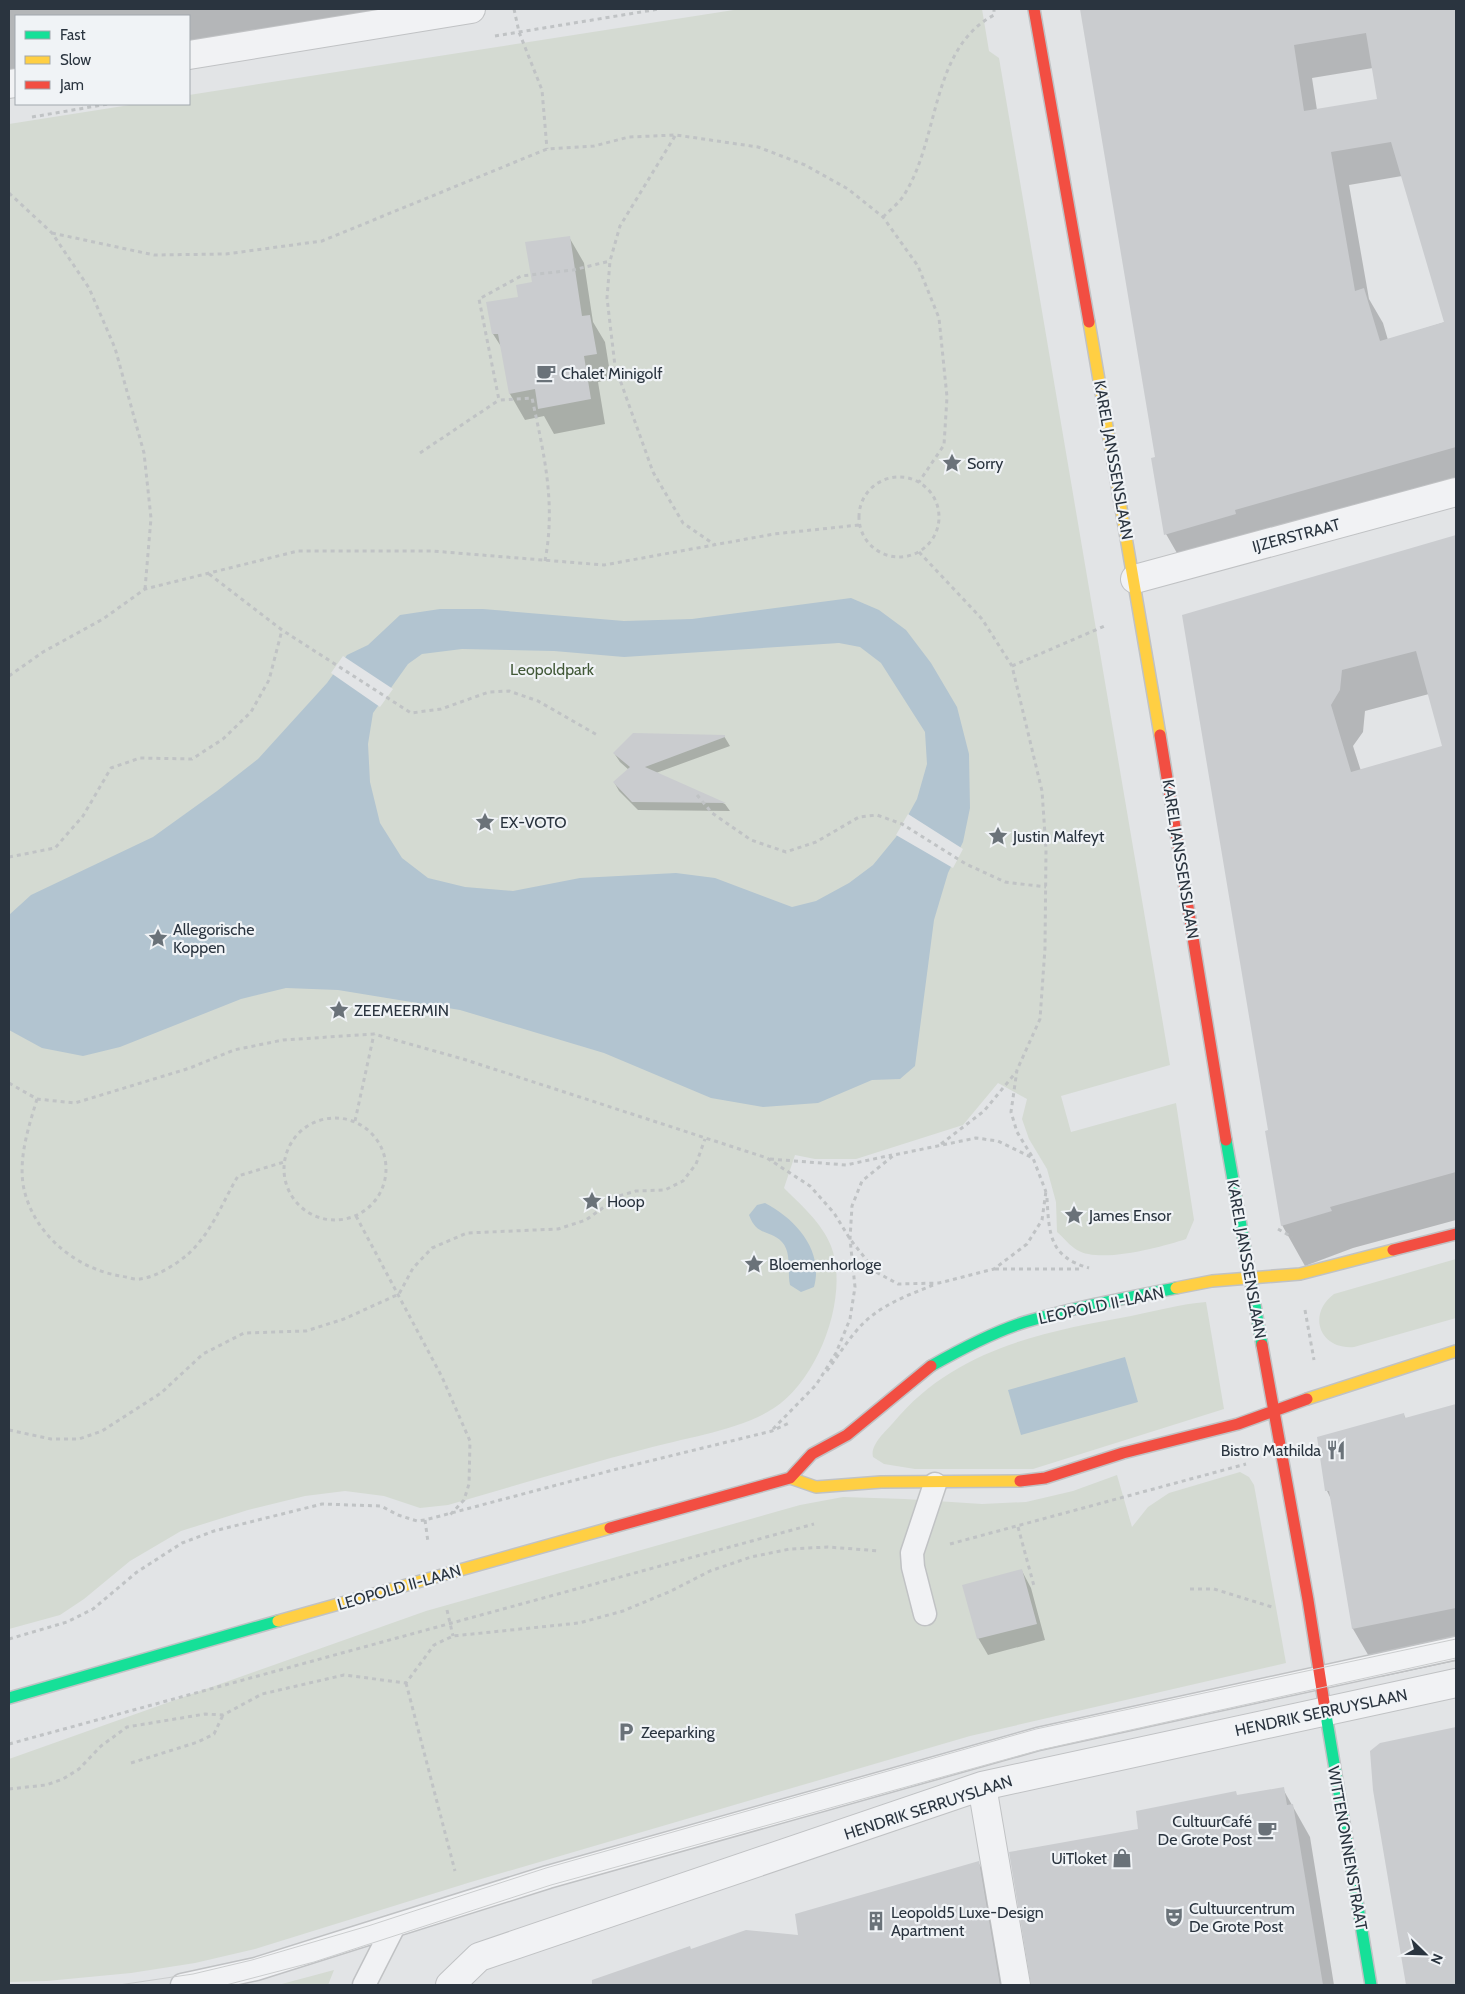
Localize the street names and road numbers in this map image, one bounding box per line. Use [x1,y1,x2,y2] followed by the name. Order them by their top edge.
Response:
[1090,379,1137,541] street label: KAREL JANSSENSLAAN
[1250,514,1343,556] street label: IJZERSTRAAT
[1158,778,1203,940] street label: KAREL JANSSENSLAAN
[1223,1178,1270,1340] street label: KAREL JANSSENSLAAN
[1037,1283,1166,1328] street label: LEOPOLD II-LAAN
[335,1561,463,1614] street label: LEOPOLD II-LAAN
[1233,1685,1409,1740] street label: HENDRIK SERRUYSLAAN
[1324,1765,1371,1932] street label: WITTENONNENSTRAAT
[842,1771,1015,1844] street label: HENDRIK SERRUYSLAAN

